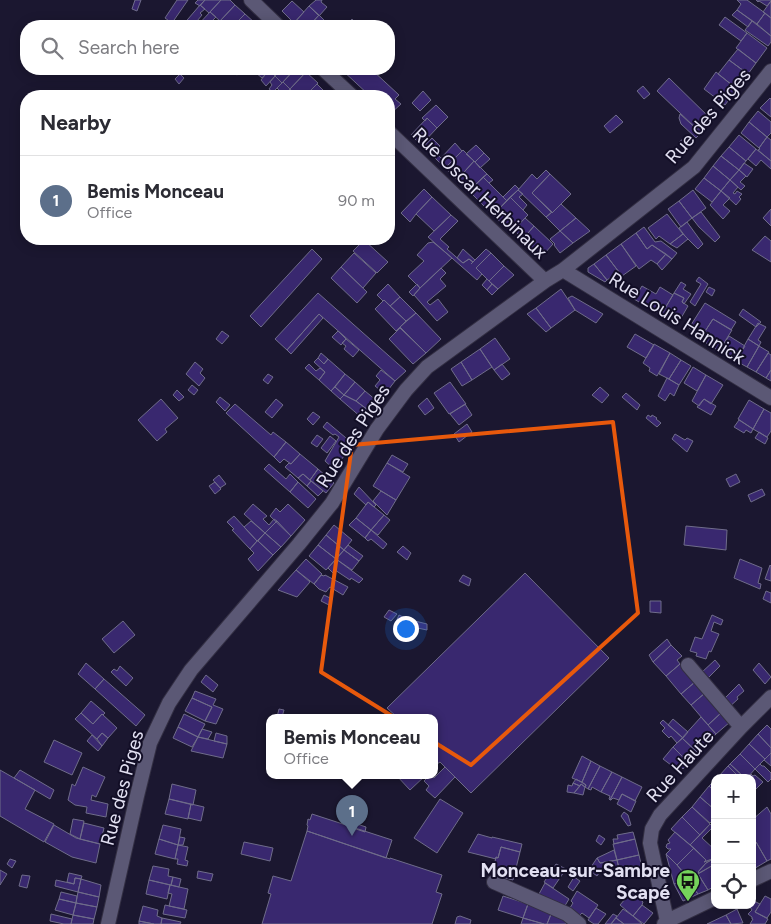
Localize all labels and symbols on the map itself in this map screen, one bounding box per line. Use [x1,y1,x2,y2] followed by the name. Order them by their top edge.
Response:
[660,64,756,168] street label: Rue des Piges
[408,123,552,263] street label: Rue Oscar Herbinaux
[605,267,750,370] street label: Rue Louis Hannick
[311,380,395,492] street label: Rue des Piges
[393,616,419,642] your location
[641,725,719,807] street label: Rue Haute
[96,728,148,848] street label: Rue des Piges
[336,795,368,836] pin: 1
[480,859,670,904] place label: Monceau-sur-Sambre Scapé
[675,868,701,902] bus stop icon: Monceau-sur-Sambre Scapé

